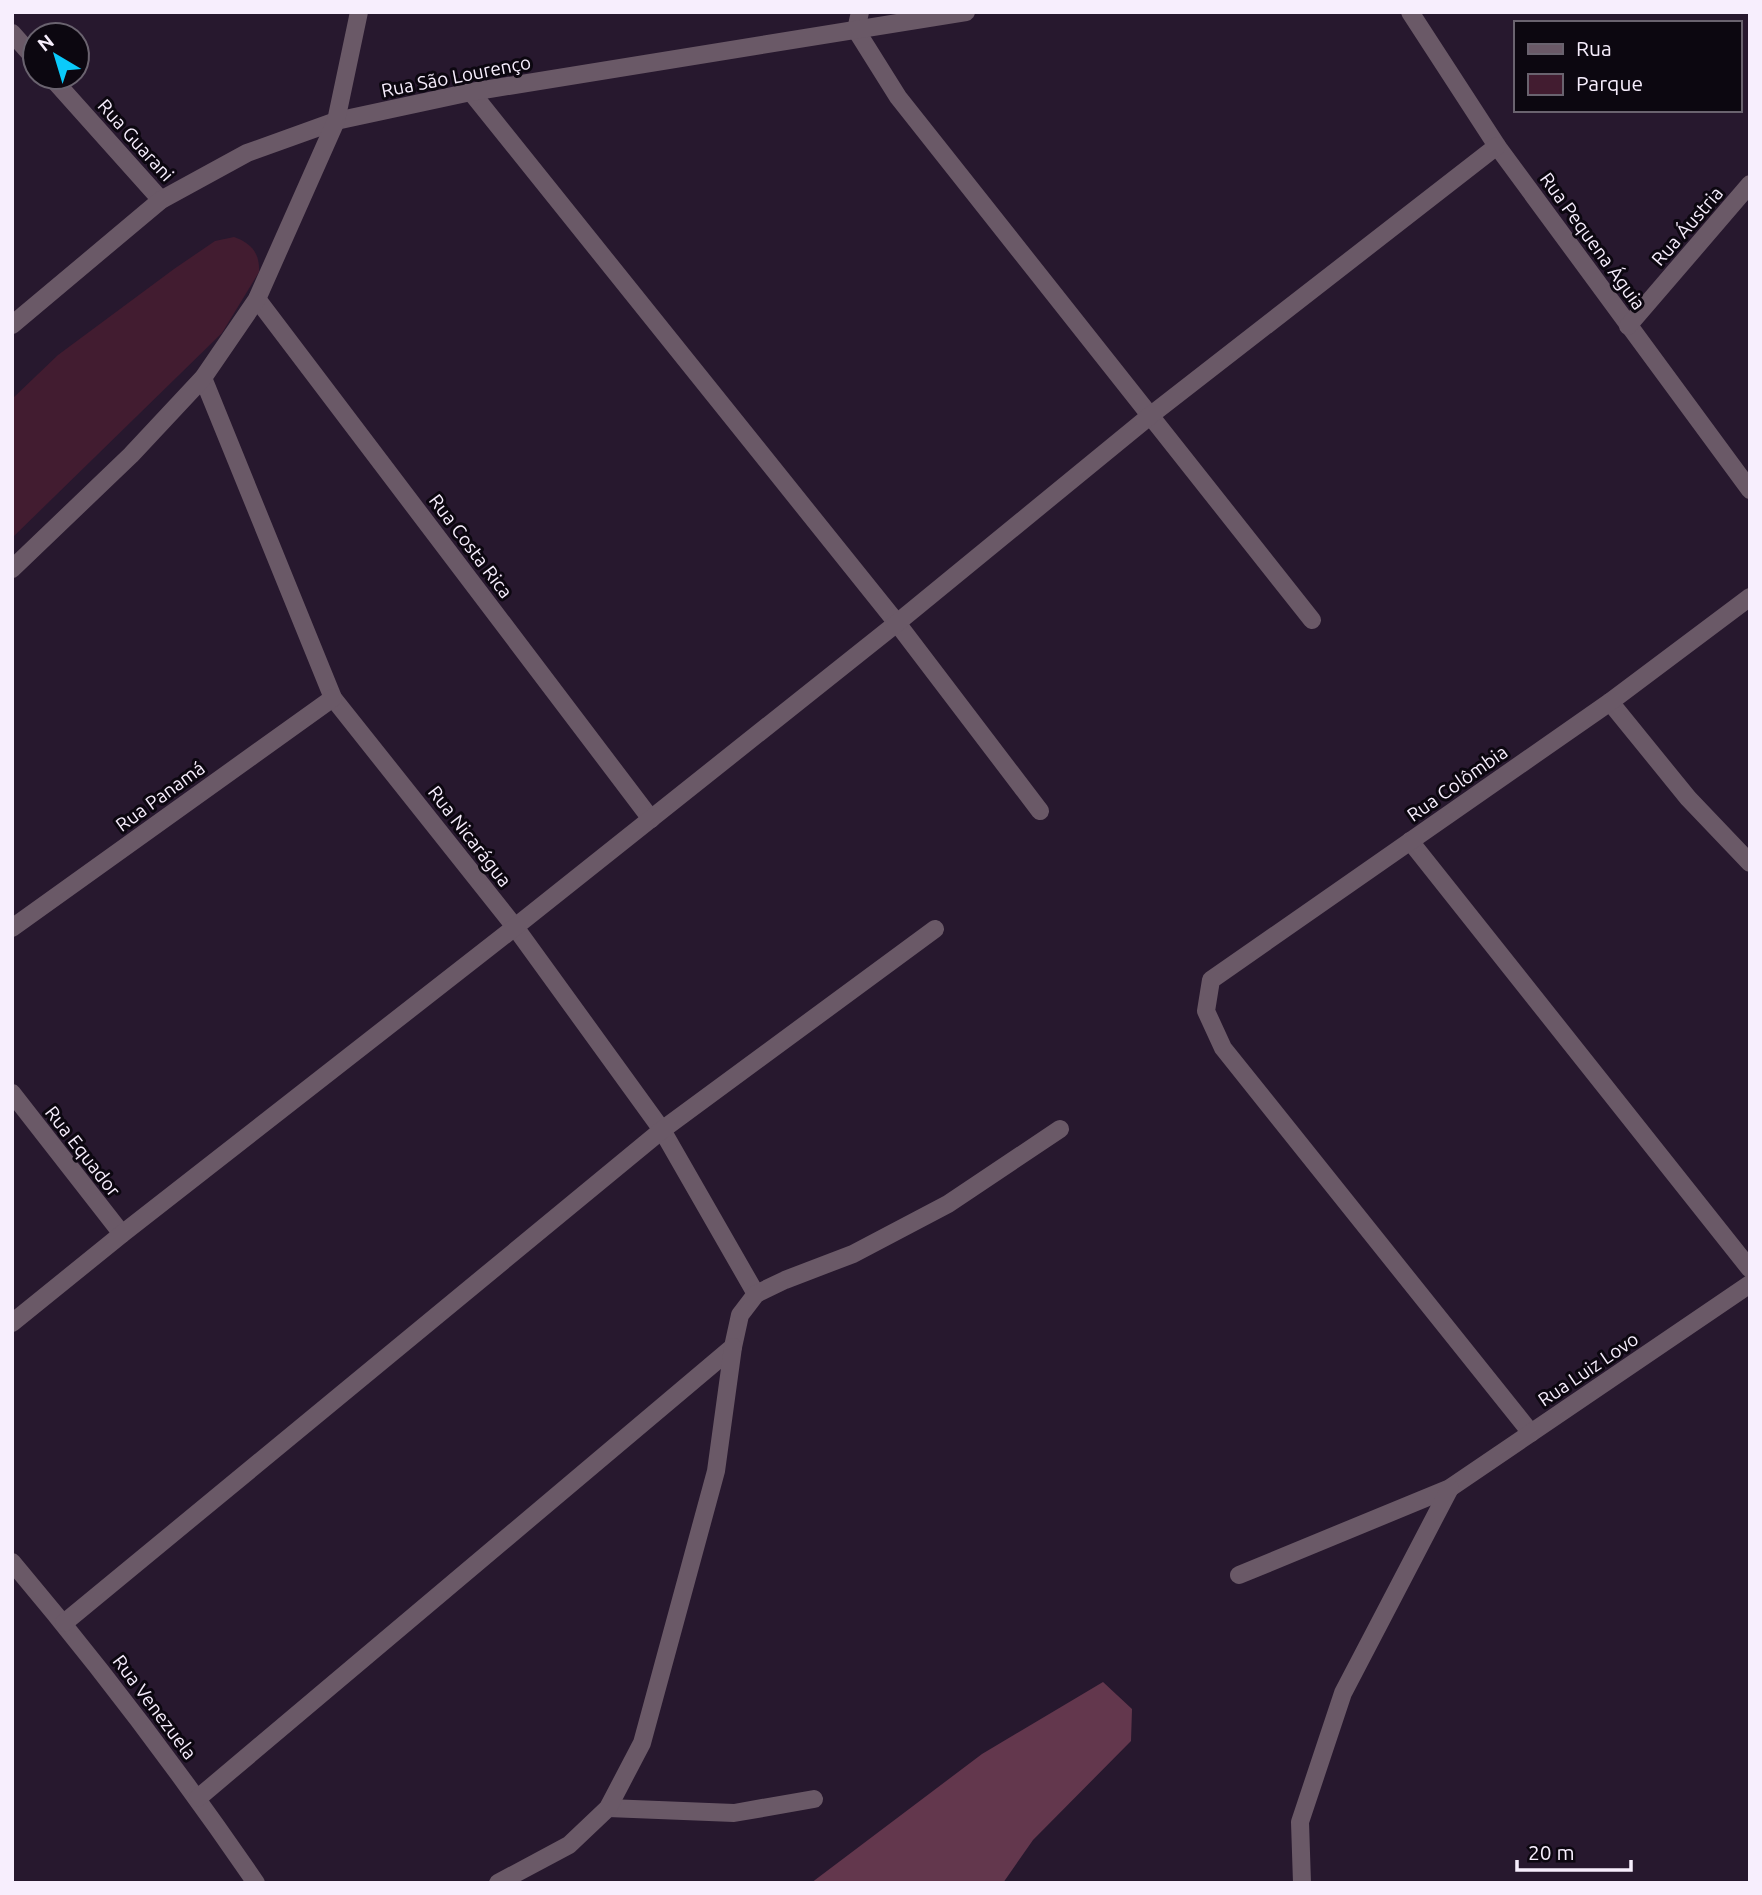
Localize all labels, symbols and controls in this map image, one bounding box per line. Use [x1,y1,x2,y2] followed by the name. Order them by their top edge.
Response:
[21,21,91,91] north arrow
[1514,21,1741,112] legend
[33,30,58,56] text: N
[1576,36,1612,60] text: Rua
[379,51,533,101] street label: Rua São Lourenço
[1576,71,1643,95] text: Parque
[94,95,178,185] street label: Rua Guarani
[1536,168,1650,314] street label: Rua Pequena Águia
[1647,182,1727,270] street label: Rua Áustria
[425,490,517,602] street label: Rua Costa Rica
[1403,740,1511,826] street label: Rua Colômbia
[111,756,209,836] street label: Rua Panamá
[424,781,516,891] street label: Rua Nicarágua
[41,1101,125,1201] street label: Rua Equador
[1534,1327,1642,1411] street label: Rua Luiz Lovo
[109,1651,201,1763] street label: Rua Venezuela
[1517,1828,1631,1872] scale bar
[1528,1840,1575,1864] text: 20 m

